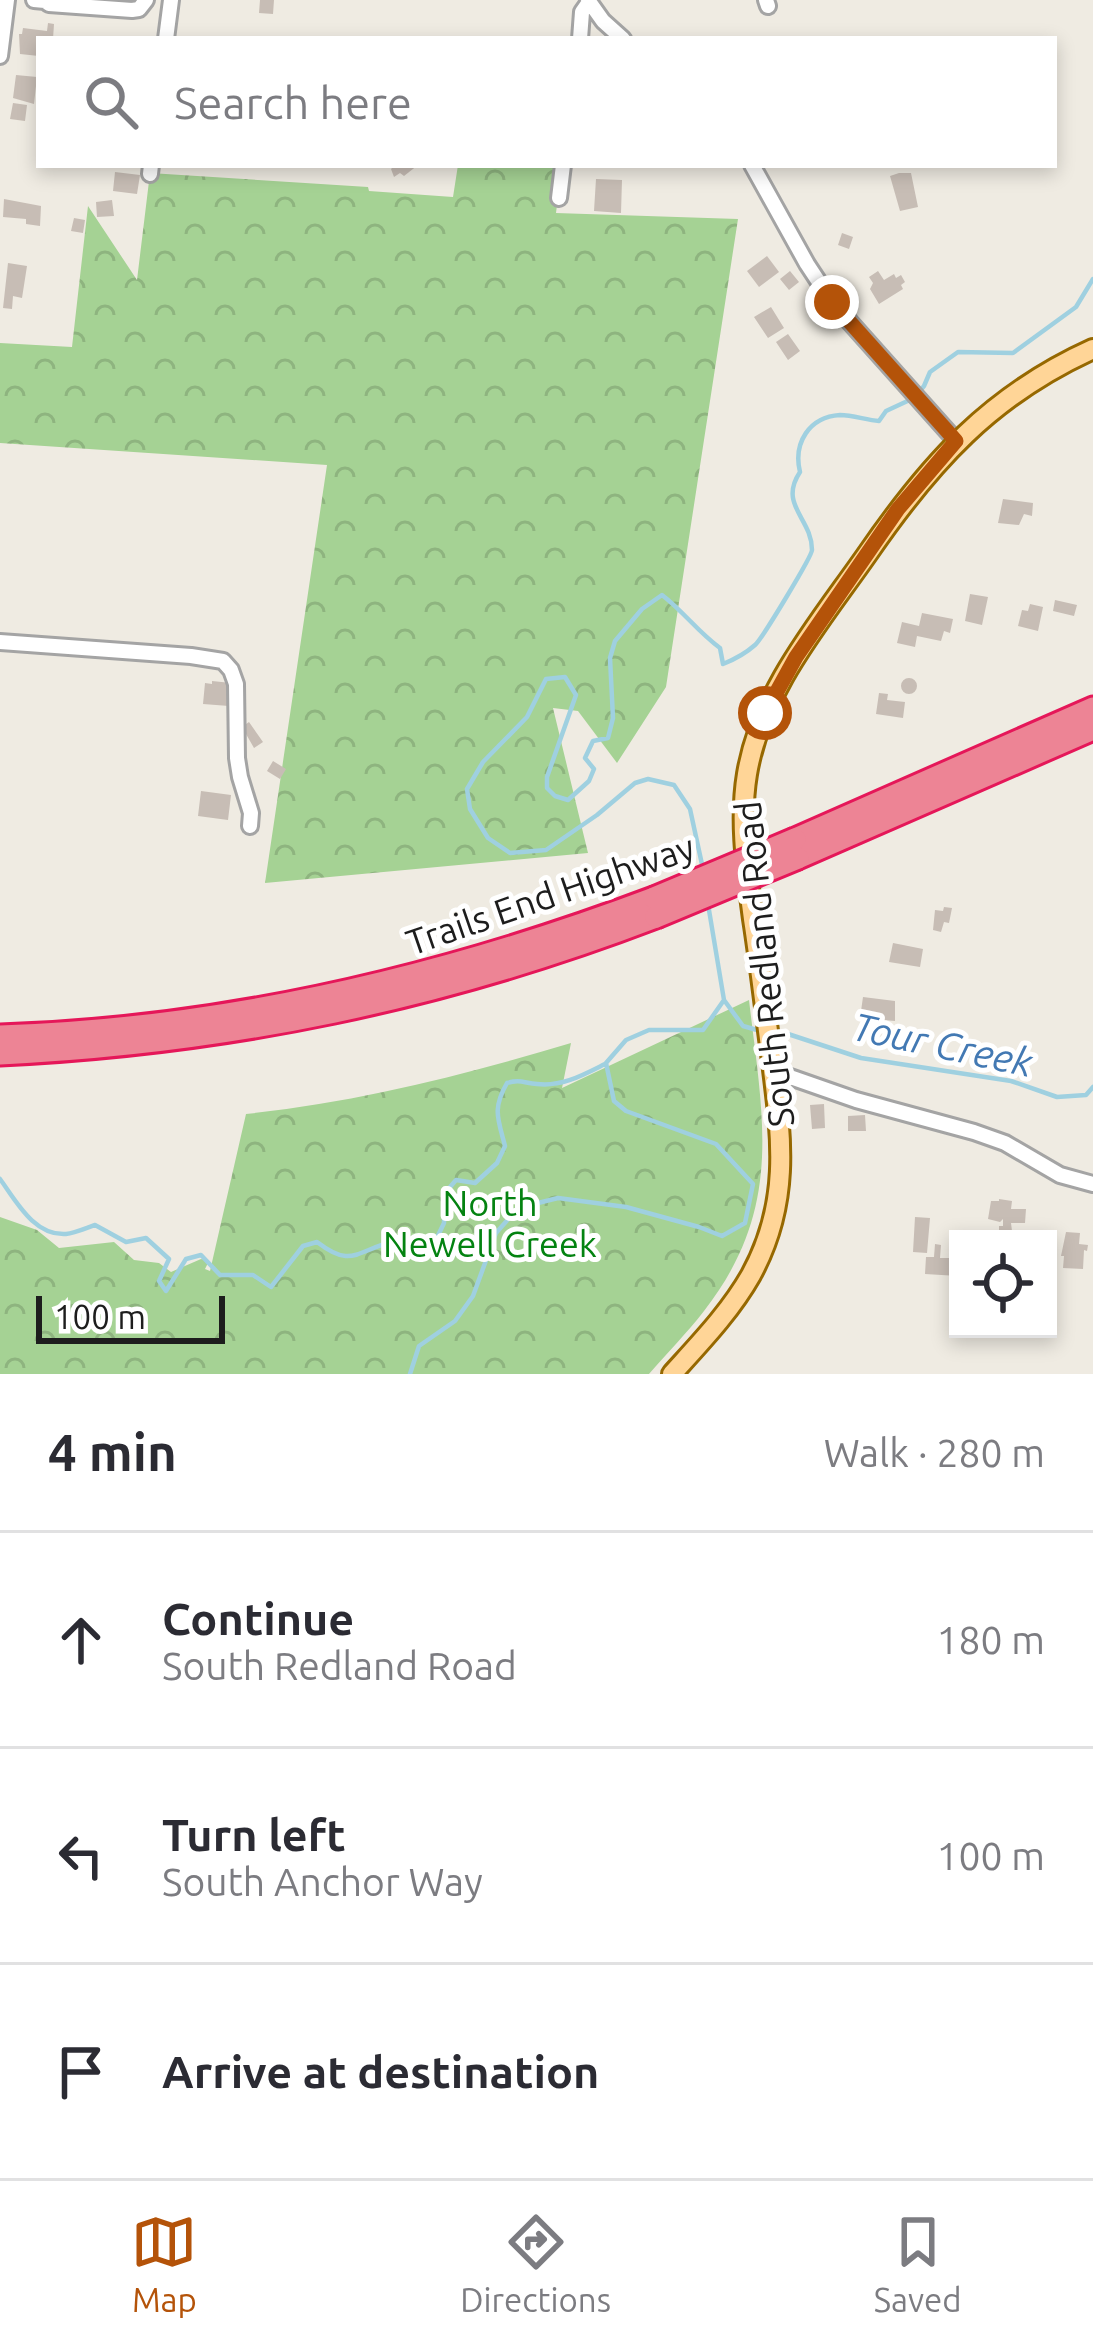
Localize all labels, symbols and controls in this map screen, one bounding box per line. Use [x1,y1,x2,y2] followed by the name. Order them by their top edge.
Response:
[36,36,1057,168] search box
[78,69,144,135] icon: search
[174,77,412,128] text: Search here
[805,275,859,329] route end
[738,686,792,740] route start
[726,799,802,1129] street label: South Redland Road
[401,825,699,963] street label: Trails End Highway
[849,1004,1037,1084] water label: Tour Creek
[383,1182,597,1264] park label: North Newell Creek
[949,1230,1057,1338] map controls
[949,1230,1057,1338] button: locate
[36,1290,225,1343] scale bar
[54,1298,146,1335] text: 100 m
[48,1423,177,1481] text: 4 min
[824,1431,1045,1474] text: Walk · 280 m
[162,1593,354,1644] text: Continue
[48,1607,114,1673] icon: ahead
[936,1618,1045,1661] text: 180 m
[162,1644,517,1687] text: South Redland Road
[162,1809,346,1860] text: Turn left
[48,1823,114,1889] icon: left
[936,1834,1045,1877] text: 100 m
[162,1860,483,1903] text: South Anchor Way
[48,2039,114,2105] icon: arrive
[162,2046,599,2097] text: Arrive at destination
[131,2209,197,2318] tab: Map
[460,2209,611,2318] tab: Directions
[874,2209,962,2318] tab: Saved

